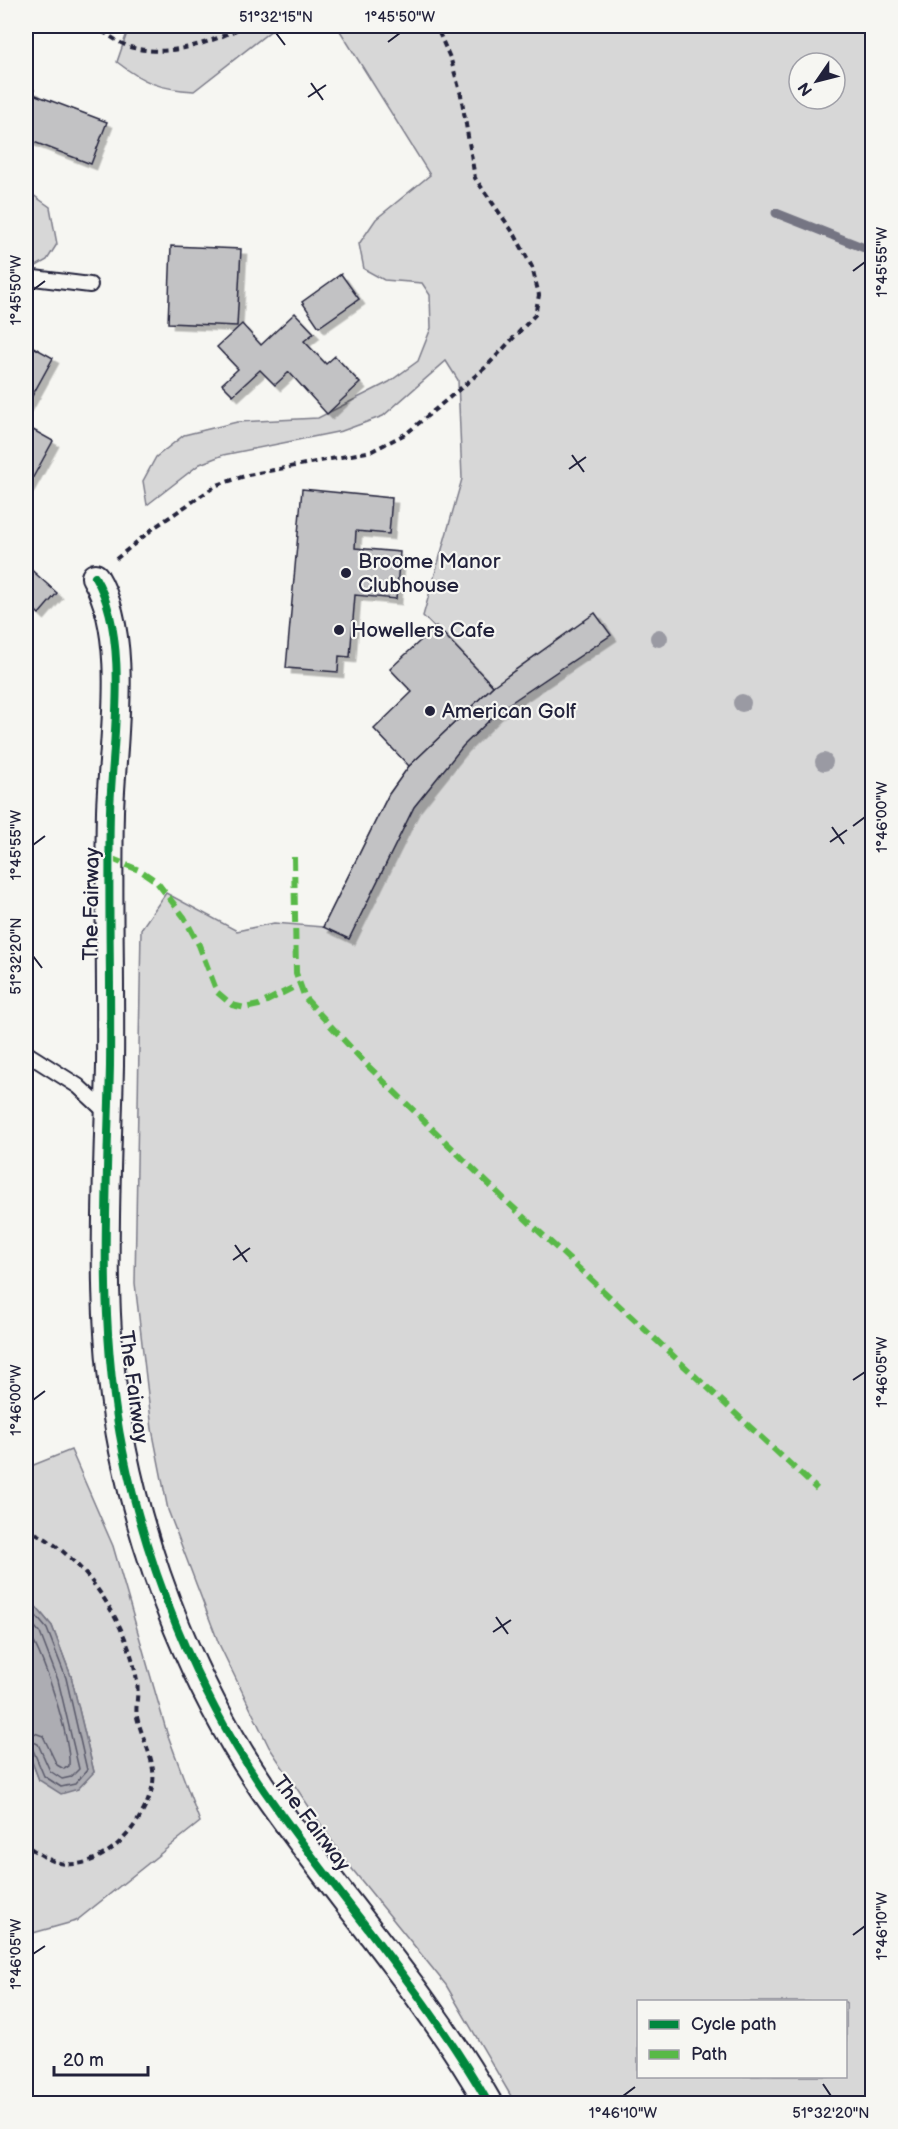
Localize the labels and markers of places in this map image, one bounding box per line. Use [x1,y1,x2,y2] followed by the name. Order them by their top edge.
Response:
[358,549,501,598] place label: Broome Manor Clubhouse
[339,566,353,580] marker: Broome Manor Clubhouse
[351,618,495,643] place label: Howellers Cafe
[332,623,346,637] marker: Howellers Cafe
[442,699,577,724] place label: American Golf
[423,704,437,718] marker: American Golf

